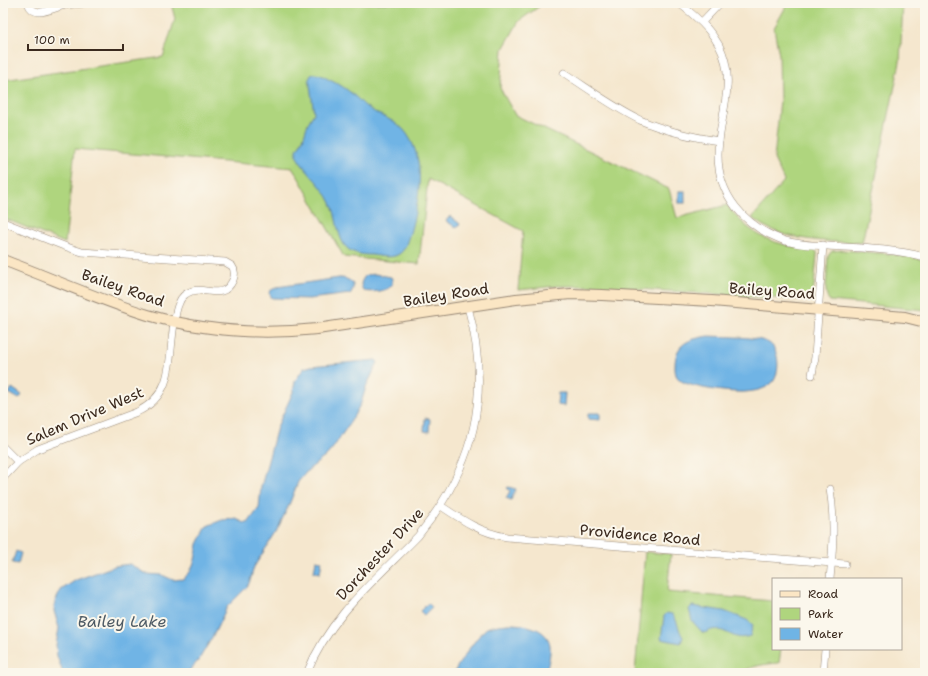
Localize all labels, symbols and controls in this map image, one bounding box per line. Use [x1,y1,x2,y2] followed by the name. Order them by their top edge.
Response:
[28,26,123,52] scale bar
[34,32,70,48] text: 100 m
[79,265,167,312] street label: Bailey Road
[402,278,491,312] street label: Bailey Road
[728,278,816,304] street label: Bailey Road
[23,382,147,450] street label: Salem Drive West
[332,503,428,605] street label: Dorchester Drive
[579,520,702,550] street label: Providence Road
[772,578,902,650] legend
[808,586,839,602] text: Road
[808,606,834,622] text: Park
[77,611,167,632] water label: Bailey Lake
[808,626,844,642] text: Water

